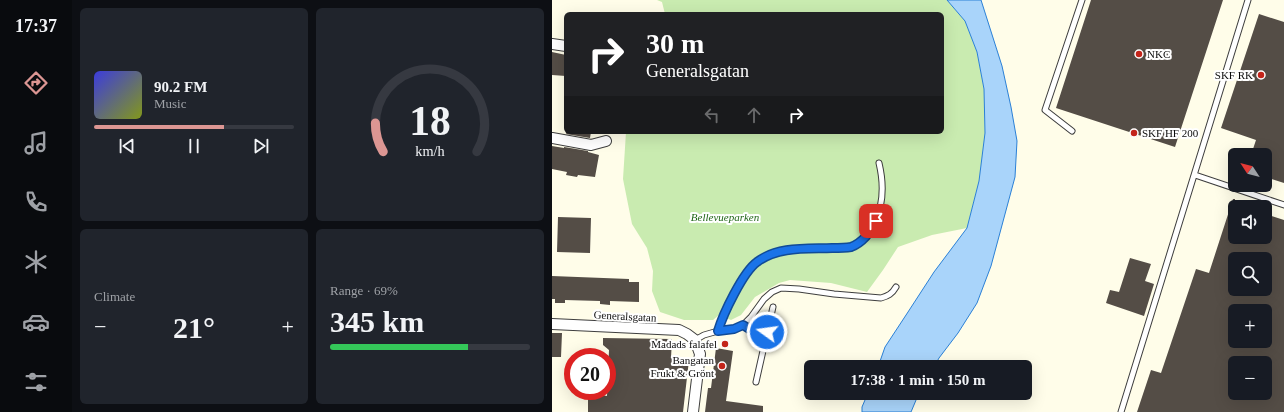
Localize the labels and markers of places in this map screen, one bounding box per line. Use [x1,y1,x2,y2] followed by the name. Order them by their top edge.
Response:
[1147,48,1170,60] place label: NKC
[1134,49,1144,59] marker: NKC
[1215,69,1253,81] place label: SKF RK
[1256,70,1266,80] marker: SKF RK
[1142,127,1199,139] place label: SKF HF 200
[1129,128,1139,138] marker: SKF HF 200
[859,204,893,238] pin
[651,338,717,350] place label: Madads falafel
[720,339,730,349] marker: Madads falafel
[650,354,714,379] place label: Bangatan Frukt & Grönt
[717,361,727,371] marker: Bangatan Frukt & Grönt

